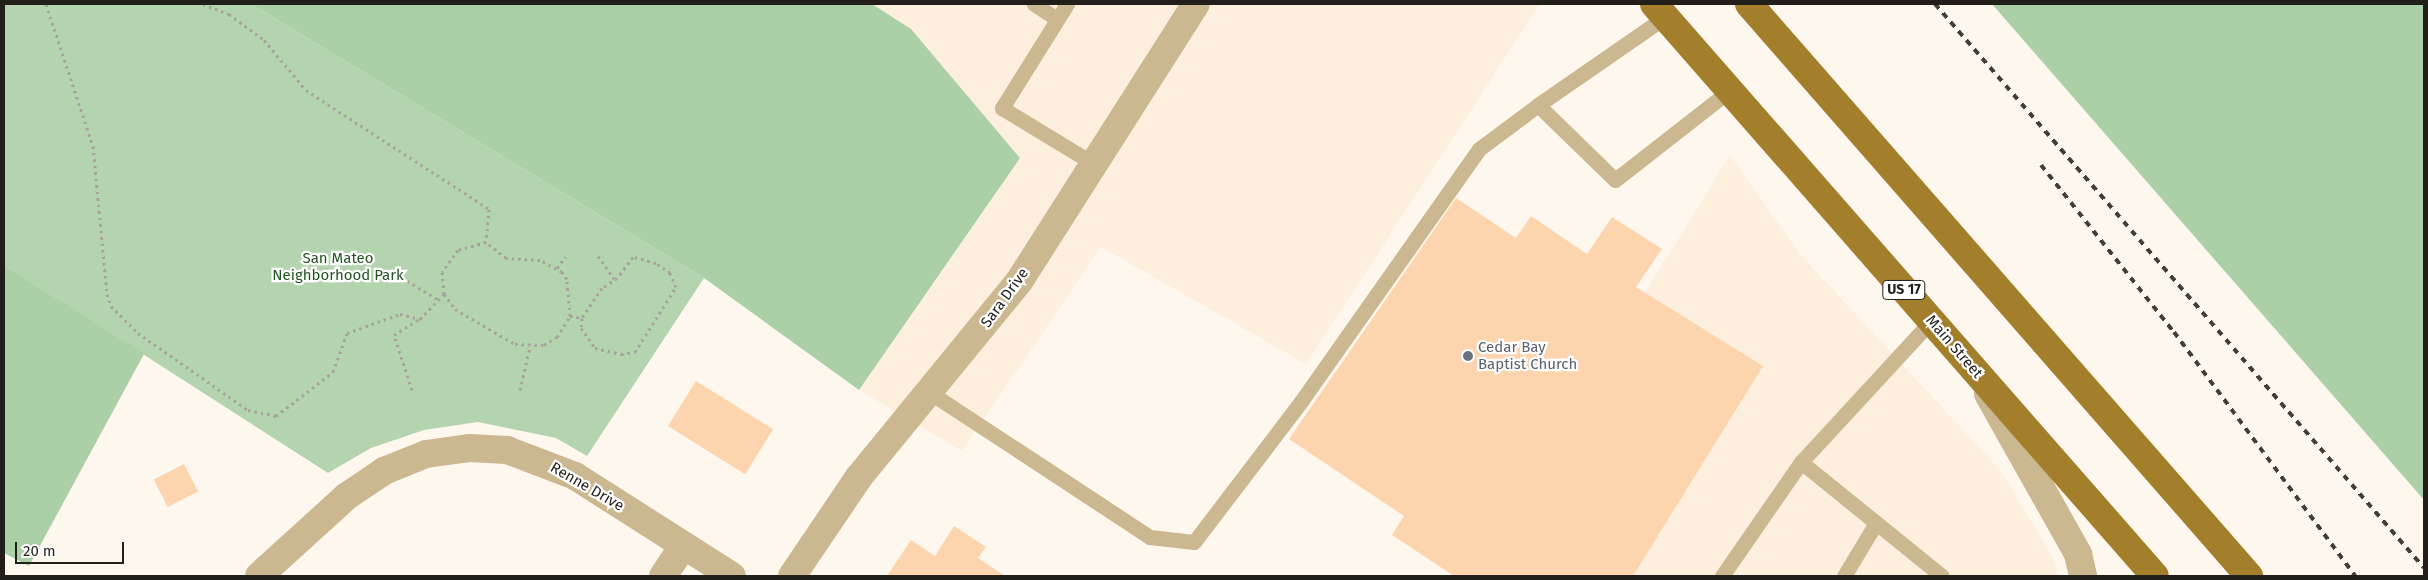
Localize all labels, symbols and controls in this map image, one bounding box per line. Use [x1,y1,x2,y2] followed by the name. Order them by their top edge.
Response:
[272,249,404,284] park label: San Mateo Neighborhood Park
[977,265,1033,331] street label: Sara Drive
[1882,278,1926,302] road number: US 17
[1922,312,1986,382] street label: Main Street
[1478,338,1577,373] place label: Cedar Bay Baptist Church
[1462,350,1474,362] marker: Cedar Bay Baptist Church
[547,459,627,515] street label: Renne Drive
[18,532,126,564] scale bar
[23,542,56,560] text: 20 m

